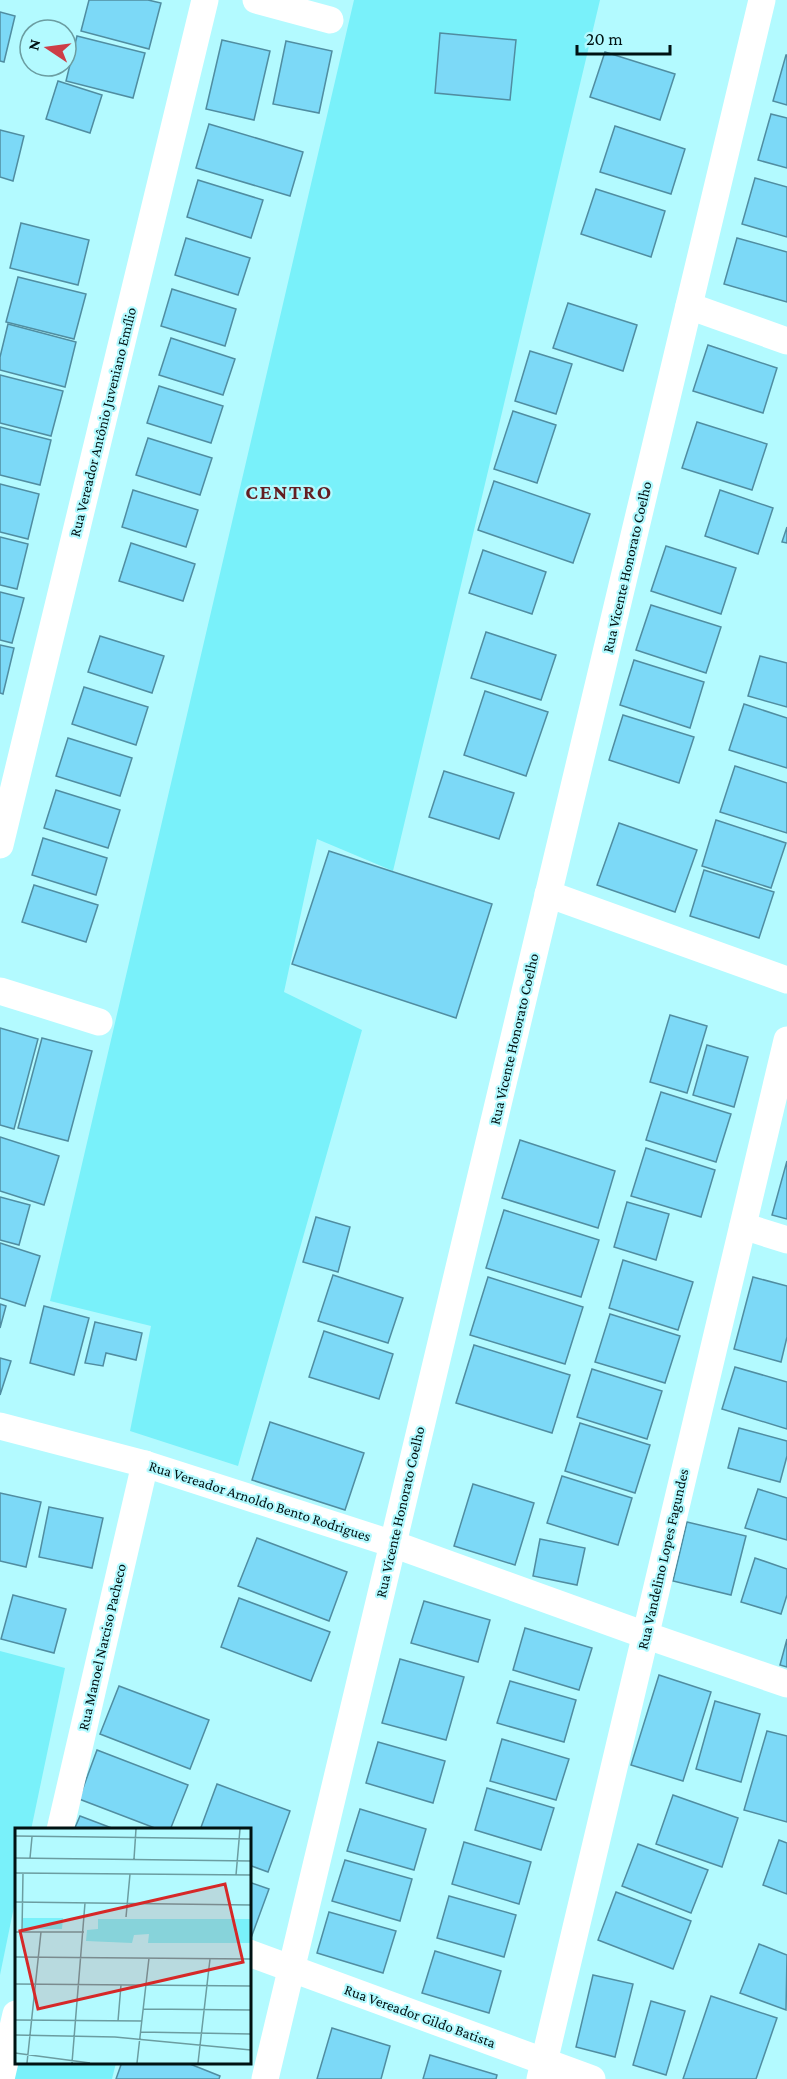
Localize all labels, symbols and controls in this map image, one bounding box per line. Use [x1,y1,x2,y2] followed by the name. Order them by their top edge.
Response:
[18,18,78,78] north arrow
[577,18,670,56] scale bar
[586,29,623,49] text: 20 m
[24,37,43,52] text: N
[67,306,140,539] street label: Rua Vereador Antônio Juveniano Emílio
[245,480,333,504] district label: CENTRO
[599,480,655,654] street label: Rua Vicente Honorato Coelho
[486,952,542,1126] street label: Rua Vicente Honorato Coelho
[372,1425,428,1599] street label: Rua Vicente Honorato Coelho
[147,1458,373,1545] street label: Rua Vereador Arnoldo Bento Rodrigues
[634,1467,693,1651] street label: Rua Vandelino Lopes Fagundes
[75,1562,129,1732] street label: Rua Manoel Narciso Pacheco
[15,1828,250,2064] inset map
[342,1981,498,2051] street label: Rua Vereador Gildo Batista

